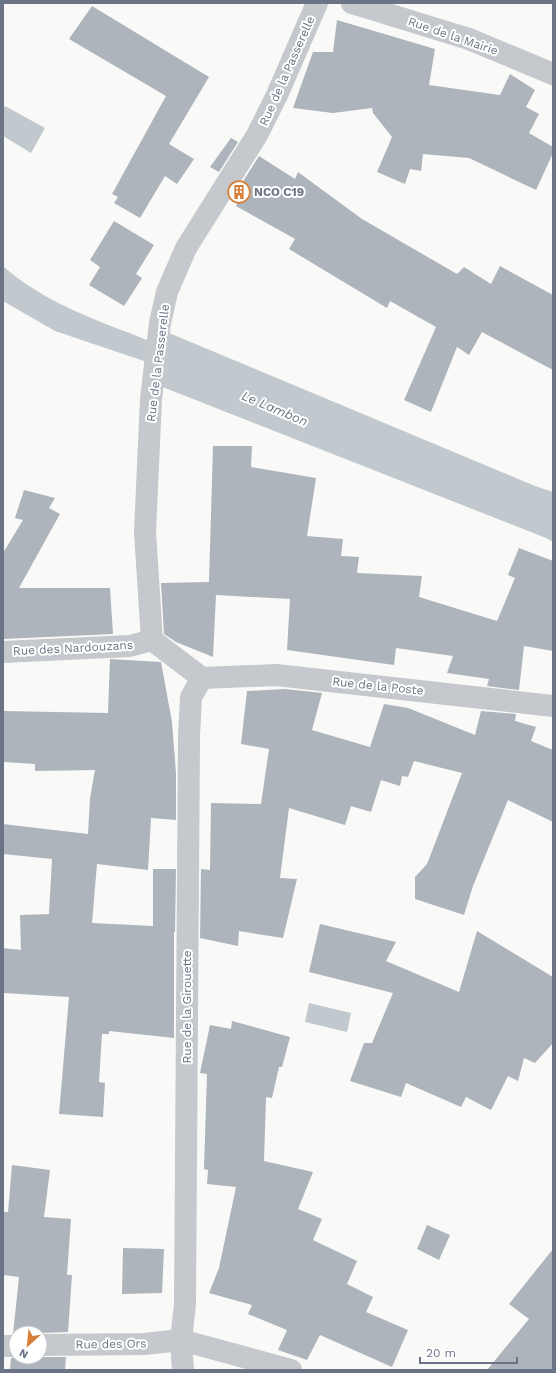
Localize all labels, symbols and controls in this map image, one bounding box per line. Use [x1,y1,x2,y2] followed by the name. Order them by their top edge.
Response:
[256,14,318,128] street label: Rue de la Passerelle
[406,14,500,58] street label: Rue de la Mairie
[226,179,252,205] building icon: NCO C19
[254,185,304,199] place label: NCO C19
[144,303,172,423] street label: Rue de la Passerelle
[240,388,310,429] water label: Le Lambon
[12,638,134,658] street label: Rue des Nardouzans
[332,674,424,698] street label: Rue de la Poste
[180,950,194,1064] street label: Rue de la Girouette
[8,1325,48,1365] north arrow
[75,1336,147,1352] street label: Rue des Ors
[420,1339,517,1365] scale bar
[17,1346,30,1361] text: N
[426,1346,456,1360] text: 20 m

